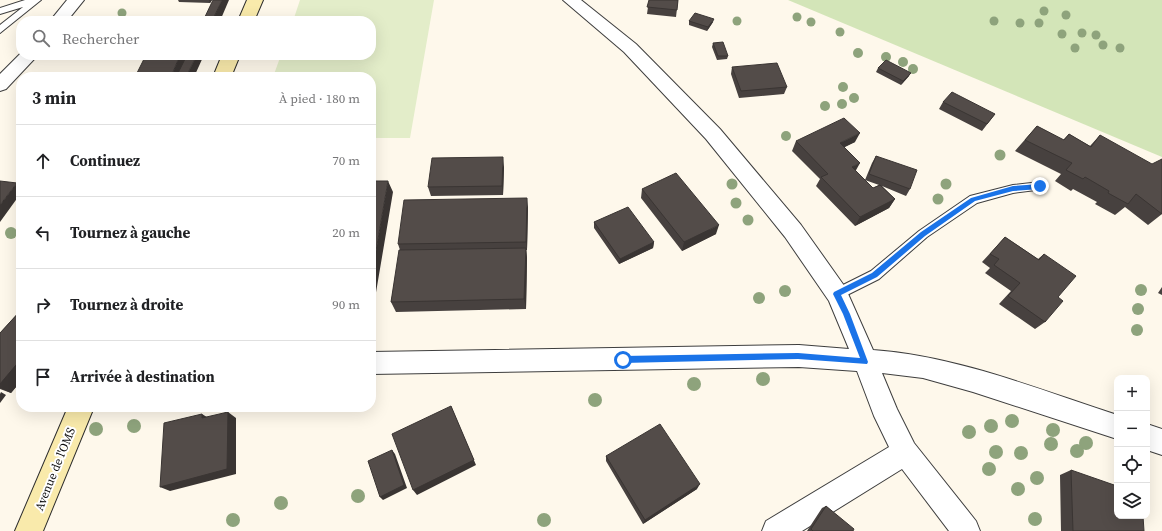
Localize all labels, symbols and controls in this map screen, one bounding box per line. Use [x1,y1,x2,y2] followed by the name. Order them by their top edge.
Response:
[16,16,376,60] search box
[30,27,52,49] icon: search
[62,28,139,49] text: Rechercher
[32,86,76,110] text: 3 min
[279,90,360,107] text: À pied · 180 m
[32,150,54,172] icon: ahead
[70,150,140,171] text: Continuez
[332,152,360,169] text: 70 m
[1031,177,1049,195] route end
[32,222,54,244] icon: left
[70,222,190,243] text: Tournez à gauche
[332,224,360,241] text: 20 m
[32,294,54,316] icon: right
[70,294,183,315] text: Tournez à droite
[332,296,360,313] text: 90 m
[614,351,632,369] route start
[32,366,54,388] icon: arrive
[70,366,215,387] text: Arrivée à destination
[1114,375,1150,519] map controls
[1114,375,1150,411] button: +
[1114,411,1150,447] button: −
[31,425,79,513] street label: Avenue de l'OMS
[1114,447,1150,483] button: locate
[1114,483,1150,519] button: layers

